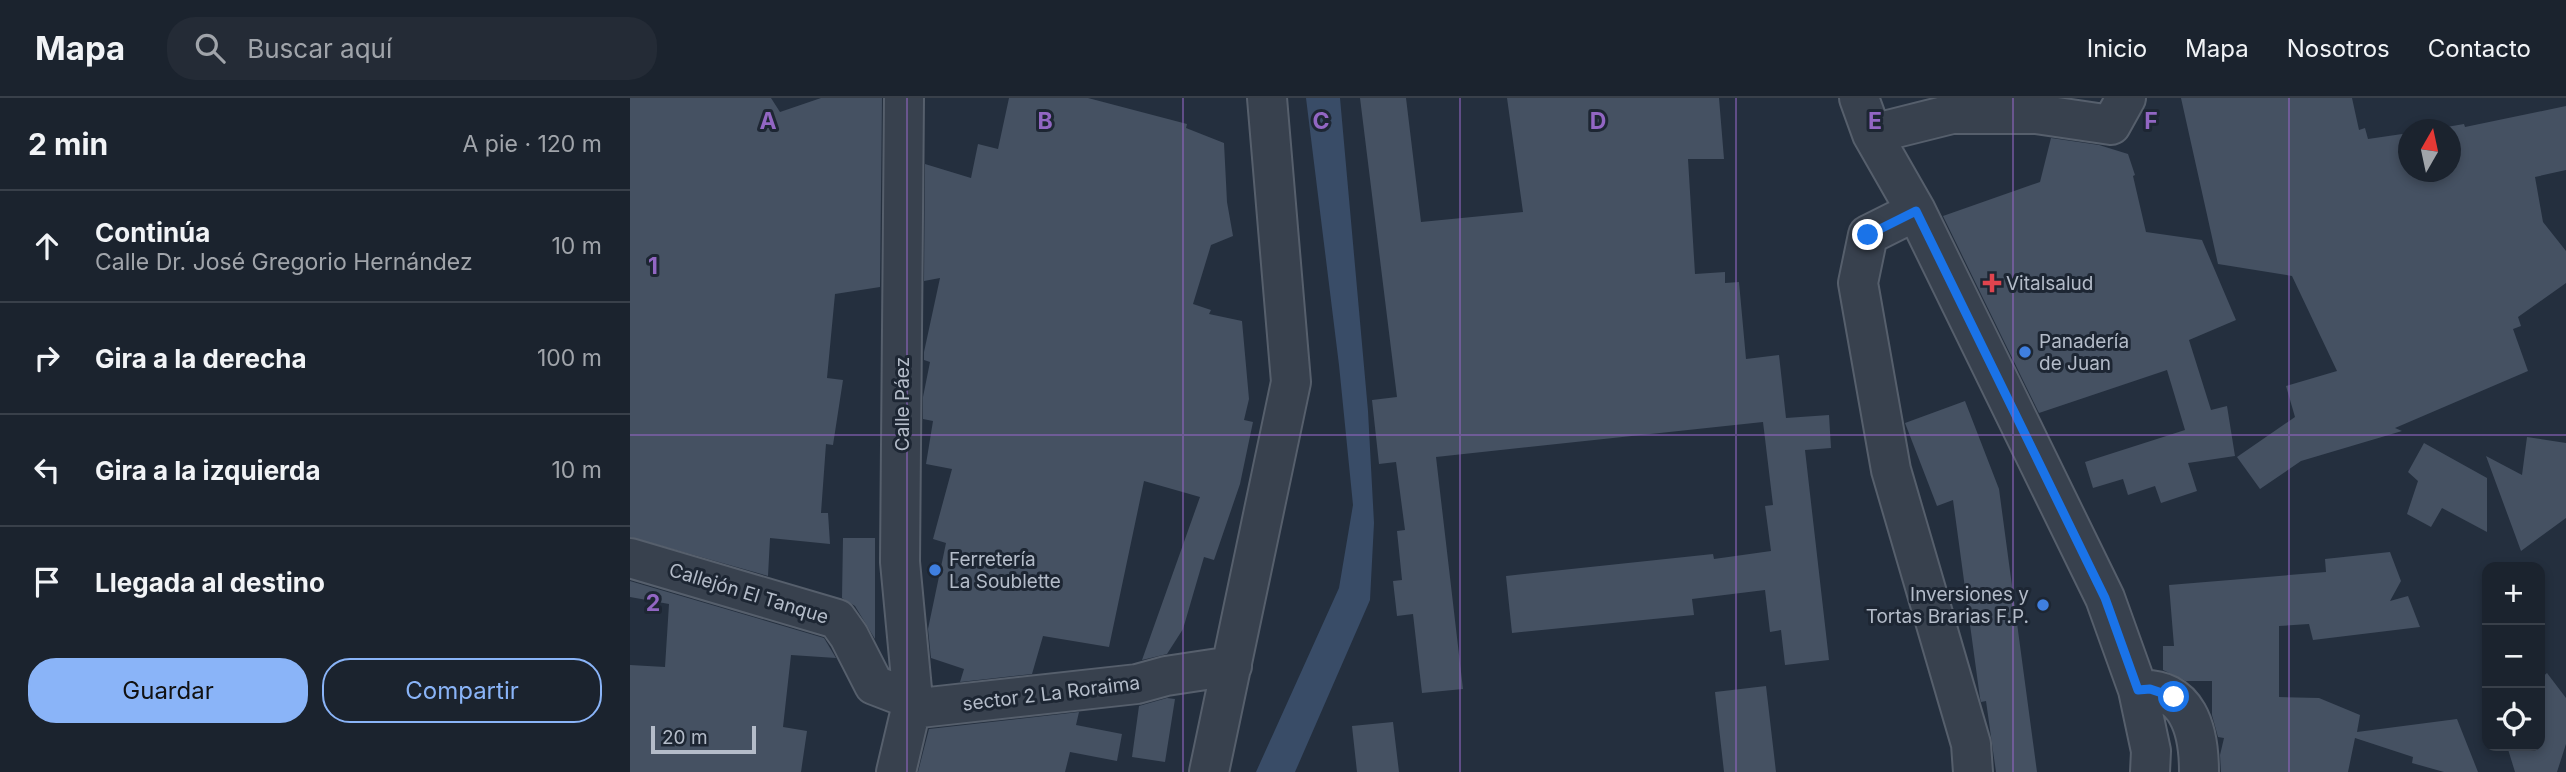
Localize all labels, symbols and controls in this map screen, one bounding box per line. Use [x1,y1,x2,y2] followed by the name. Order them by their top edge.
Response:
[167,17,657,80] search box
[35,28,125,68] text: Mapa
[191,29,229,67] icon: search
[247,33,392,64] text: Buscar aquí
[2087,34,2147,63] text: Inicio
[2185,34,2249,63] text: Mapa
[2287,34,2390,63] text: Nosotros
[2428,34,2531,63] text: Contacto
[759,107,777,135] text: A
[1037,107,1053,135] text: B
[1312,107,1330,135] text: C
[1590,107,1606,135] text: D
[1868,107,1882,135] text: E
[2144,107,2158,135] text: F
[2398,119,2461,182] north arrow
[28,126,108,162] text: 2 min
[463,130,602,158] text: A pie · 120 m
[95,217,210,248] text: Continúa
[1852,219,1883,250] route end
[28,227,66,265] icon: ahead
[552,232,602,260] text: 10 m
[95,248,473,276] text: Calle Dr. José Gregorio Hernández
[648,252,658,280] text: 1
[2006,272,2093,295] place label: Vitalsalud
[1984,275,2000,291] marker: Vitalsalud
[2039,330,2129,375] place label: Panadería de Juan
[28,339,66,377] icon: right
[95,343,307,374] text: Gira a la derecha
[537,344,602,372] text: 100 m
[2017,344,2033,360] marker: Panadería de Juan
[891,357,914,451] street label: Calle Páez
[28,451,66,489] icon: left
[95,455,321,486] text: Gira a la izquierda
[552,456,602,484] text: 10 m
[949,548,1061,593] place label: Ferretería La Soublette
[666,558,831,629] street label: Callejón El Tanque
[927,562,943,578] marker: Ferretería La Soublette
[2482,562,2545,751] map controls
[2482,562,2545,625] button: +
[28,563,66,601] icon: arrive
[95,567,325,598] text: Llegada al destino
[1866,583,2029,628] place label: Inversiones y Tortas Brarias F.P.
[646,589,660,617] text: 2
[2035,597,2051,613] marker: Inversiones y Tortas Brarias F.P.
[2482,625,2545,688] button: −
[28,658,308,723] button: Guardar
[322,658,602,723] button: Compartir
[961,671,1141,716] street label: sector 2 La Roraima
[2158,681,2189,712] route start
[2482,688,2545,751] button: locate
[651,723,756,755] scale bar
[662,726,708,749] text: 20 m

